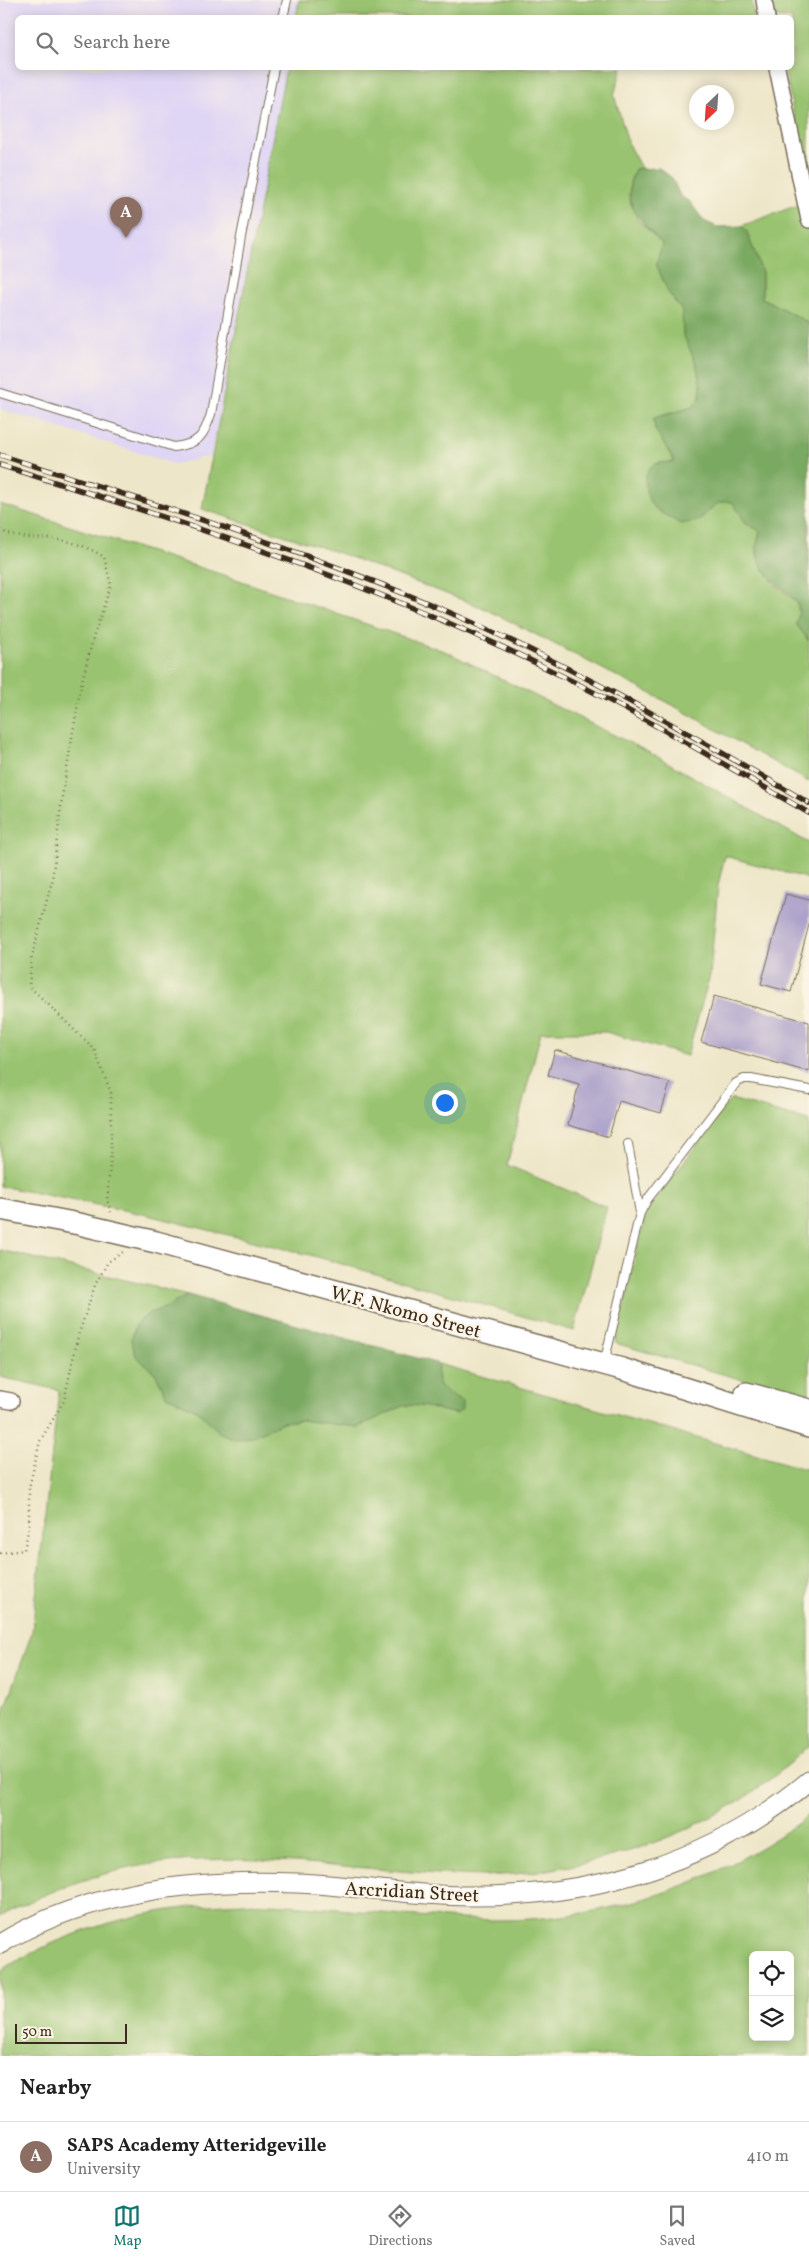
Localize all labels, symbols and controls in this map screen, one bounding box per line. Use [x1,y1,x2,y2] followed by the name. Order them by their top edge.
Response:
[15,15,794,70] search box
[33,29,61,57] icon: search
[73,30,170,56] text: Search here
[689,85,734,130] north arrow
[110,197,142,238] pin: A
[432,1090,458,1116] your location
[327,1280,484,1346] street label: W.F. Nkomo Street
[344,1876,480,1910] street label: Arcridian Street
[749,1951,794,2041] map controls
[749,1951,794,1996] button: locate
[749,1996,794,2041] button: layers
[15,2021,128,2044] scale bar
[22,2023,52,2042] text: 50 m
[20,2074,91,2103] text: Nearby
[67,2133,327,2159] text: SAPS Academy Atteridgeville
[30,2146,42,2168] text: A
[746,2146,789,2168] text: 410 m
[67,2159,141,2181] text: University
[113,2202,141,2251] tab: Map
[368,2202,433,2251] tab: Directions
[659,2202,696,2251] tab: Saved

